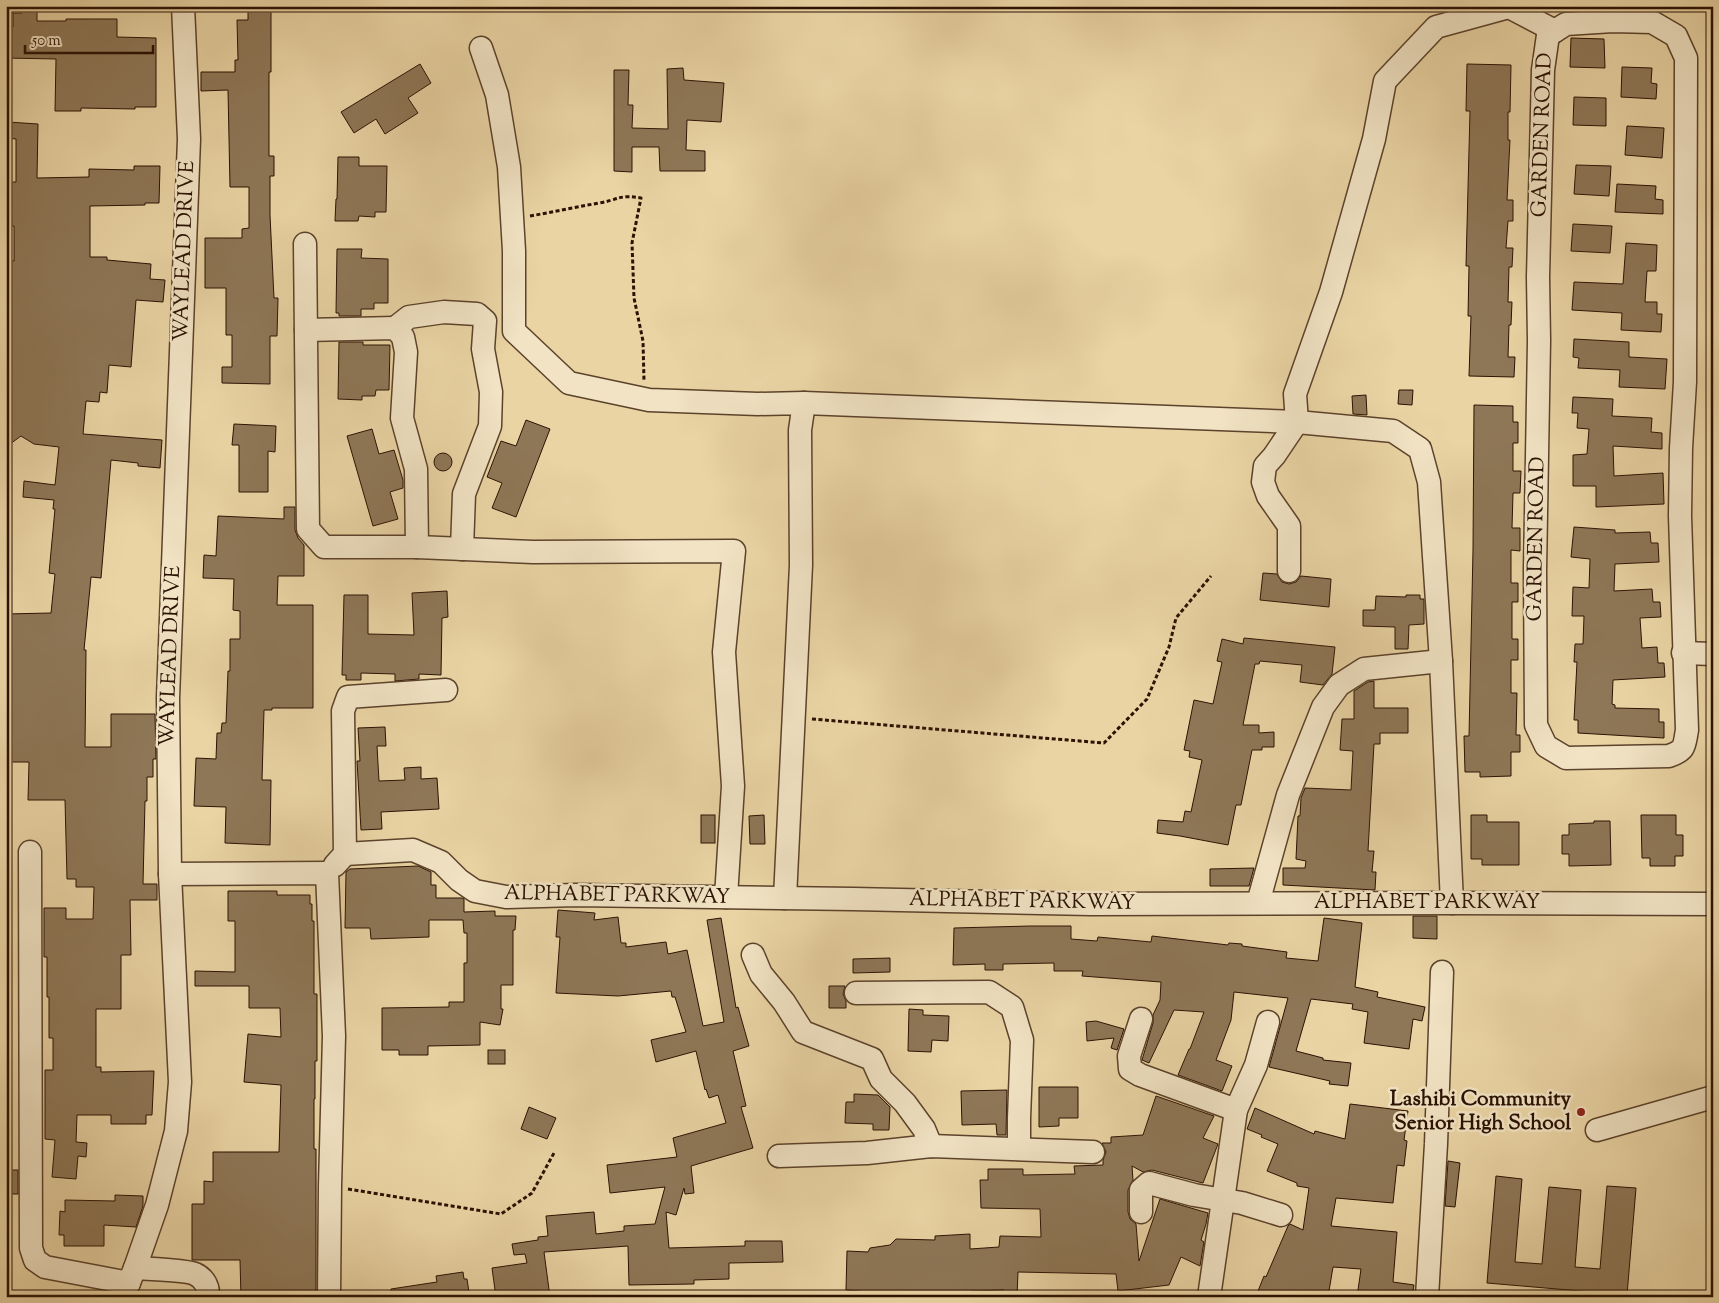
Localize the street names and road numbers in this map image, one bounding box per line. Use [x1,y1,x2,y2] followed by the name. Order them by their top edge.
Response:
[1525,52,1561,218] street label: GARDEN ROAD
[167,160,203,342] street label: WAYLEAD DRIVE
[1521,456,1553,622] street label: GARDEN ROAD
[153,565,189,747] street label: WAYLEAD DRIVE
[504,879,731,913] street label: ALPHABET PARKWAY
[909,885,1136,919] street label: ALPHABET PARKWAY
[1314,888,1540,918] street label: ALPHABET PARKWAY

